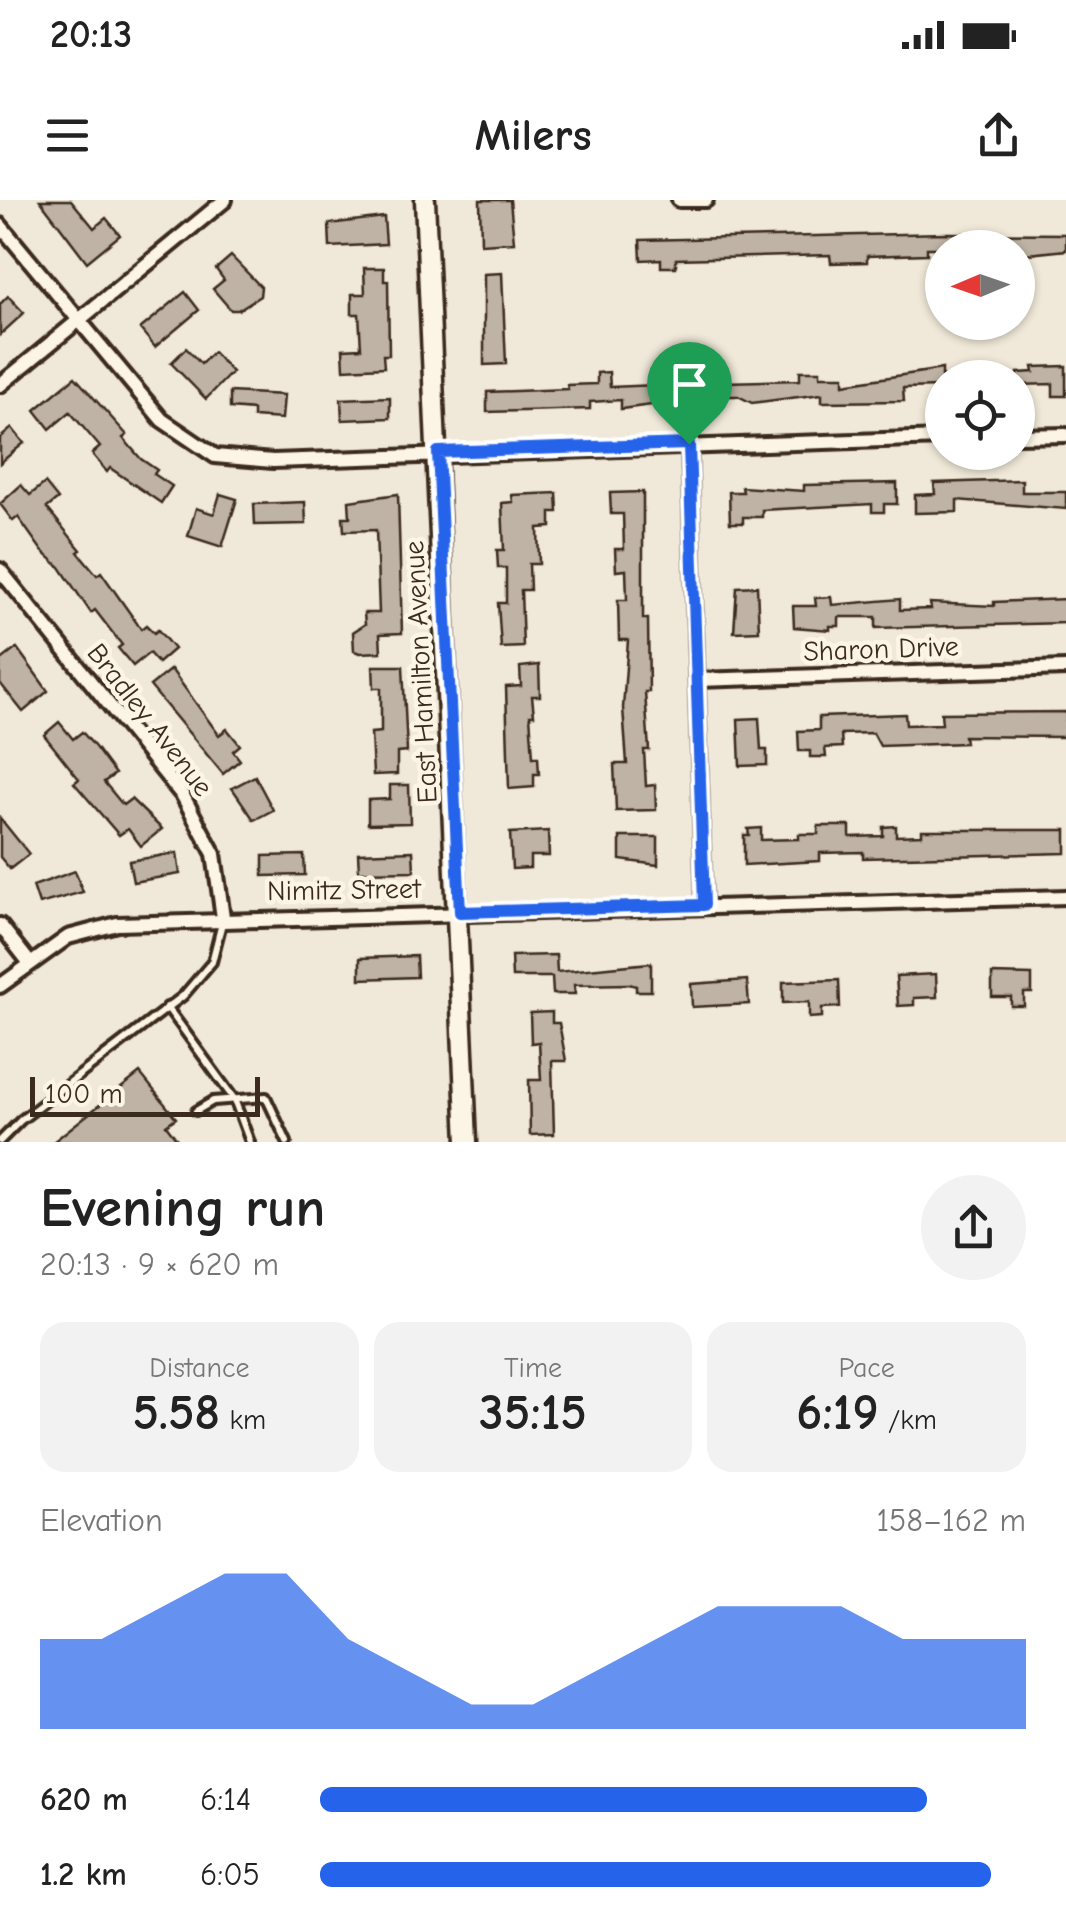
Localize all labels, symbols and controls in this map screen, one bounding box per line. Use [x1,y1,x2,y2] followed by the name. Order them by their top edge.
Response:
[50,13,132,57] text: 20:13
[40,108,95,163] icon: menu
[971,108,1026,163] icon: share
[474,109,592,161] text: Milers
[925,230,1035,340] north arrow
[925,230,1035,470] map controls
[647,342,732,445] pin
[662,357,717,412] icon: arrive
[925,360,1035,470] button: locate
[398,540,444,804] street label: East Hamilton Avenue
[803,630,959,668] street label: Sharon Drive
[81,637,219,803] street label: Bradley Avenue
[267,873,422,907] street label: Nimitz Street
[30,1072,260,1116] scale bar
[45,1078,123,1110] text: 100 m
[921,1175,1026,1280] button: share
[40,1176,325,1240] text: Evening run
[40,1246,279,1283] text: 20:13 · 9 × 620 m
[149,1352,249,1384] text: Distance
[504,1352,562,1384] text: Time
[838,1352,895,1384] text: Pace
[132,1384,220,1442] text: 5.58
[479,1384,587,1442] text: 35:15
[796,1384,879,1442] text: 6:19
[220,1404,266,1436] text: km
[879,1404,937,1436] text: /km
[40,1502,163,1539] text: Elevation
[876,1502,1026,1539] text: 158–162 m
[40,1781,128,1818] text: 620 m
[200,1781,251,1818] text: 6:14
[40,1856,127,1893] text: 1.2 km
[200,1856,260,1893] text: 6:05

